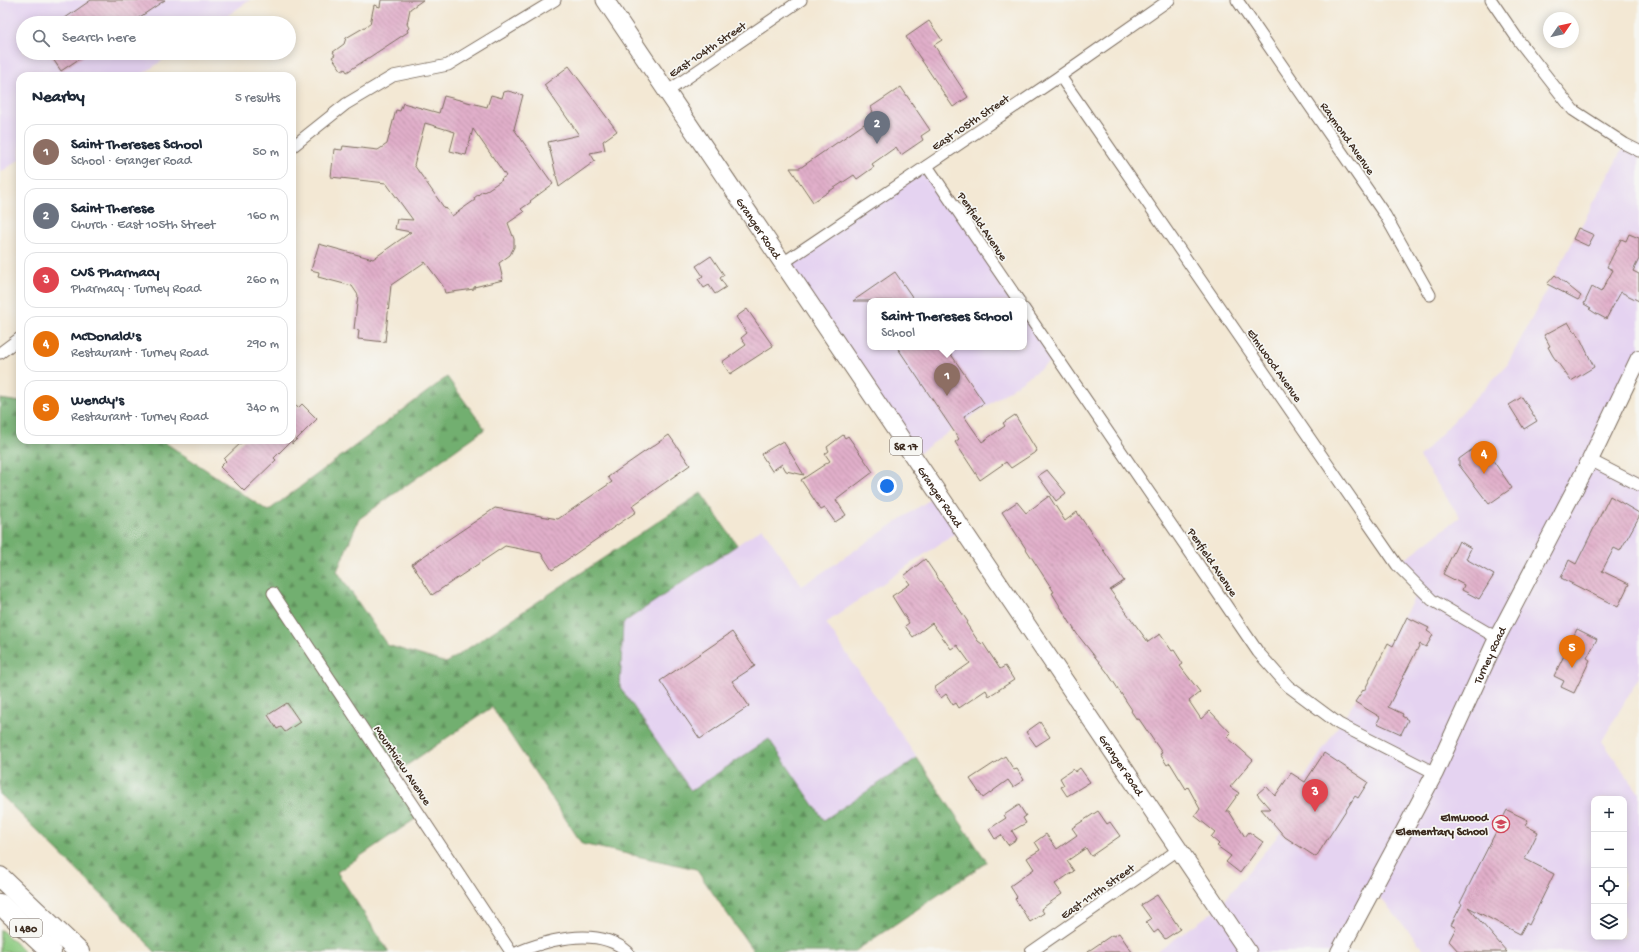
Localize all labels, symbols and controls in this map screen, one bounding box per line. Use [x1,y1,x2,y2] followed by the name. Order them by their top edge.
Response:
[1543,12,1579,48] north arrow
[16,16,296,60] search box
[667,19,750,82] street label: East 104th Street
[30,27,52,49] icon: search
[62,29,136,47] text: Search here
[32,88,85,108] text: Nearby
[235,91,280,106] text: 5 results
[930,92,1013,155] street label: East 105th Street
[1316,100,1377,179] street label: Raymond Avenue
[864,111,890,144] pin: 2
[71,136,202,154] text: Saint Thereses School
[43,145,49,160] text: 1
[252,145,279,160] text: 50 m
[71,154,191,169] text: School · Granger Road
[953,189,1010,265] street label: Penfield Avenue
[732,196,783,263] street label: Granger Road
[71,200,154,218] text: Saint Therese
[43,209,49,224] text: 2
[247,209,279,224] text: 160 m
[71,218,215,233] text: Church · East 105th Street
[71,264,159,282] text: CVS Pharmacy
[43,273,49,288] text: 3
[246,273,279,288] text: 260 m
[71,282,201,297] text: Pharmacy · Turney Road
[867,298,1027,350] popup
[881,308,1013,326] text: Saint Thereses School
[881,326,915,341] text: School
[1243,327,1304,406] street label: Elmwood Avenue
[71,328,141,346] text: McDonald's
[43,337,49,352] text: 4
[246,337,279,352] text: 290 m
[71,346,208,361] text: Restaurant · Turney Road
[934,363,960,396] pin: 1
[71,392,124,410] text: Wendy's
[43,401,49,416] text: 5
[246,401,279,416] text: 340 m
[71,410,208,425] text: Restaurant · Turney Road
[890,437,922,455] road number: SR 17
[1471,441,1497,474] pin: 4
[913,464,965,531] street label: Granger Road
[877,476,897,496] your location
[1183,525,1240,601] street label: Penfield Avenue
[1471,624,1511,688] street label: Turney Road
[1559,635,1585,668] pin: 5
[370,724,434,809] street label: Mountview Avenue
[1094,733,1146,800] street label: Granger Road
[1302,779,1328,812] pin: 3
[1591,796,1627,940] map controls
[1591,796,1627,832] button: +
[1395,812,1490,840] place label: Elmwood Elementary School
[1491,814,1511,834] school or university icon: Elmwood Elementary School
[1591,832,1627,868] button: −
[1058,861,1139,923] street label: East 111th Street
[1591,868,1627,904] button: locate
[1591,904,1627,940] button: layers
[10,919,42,937] road number: I 480

